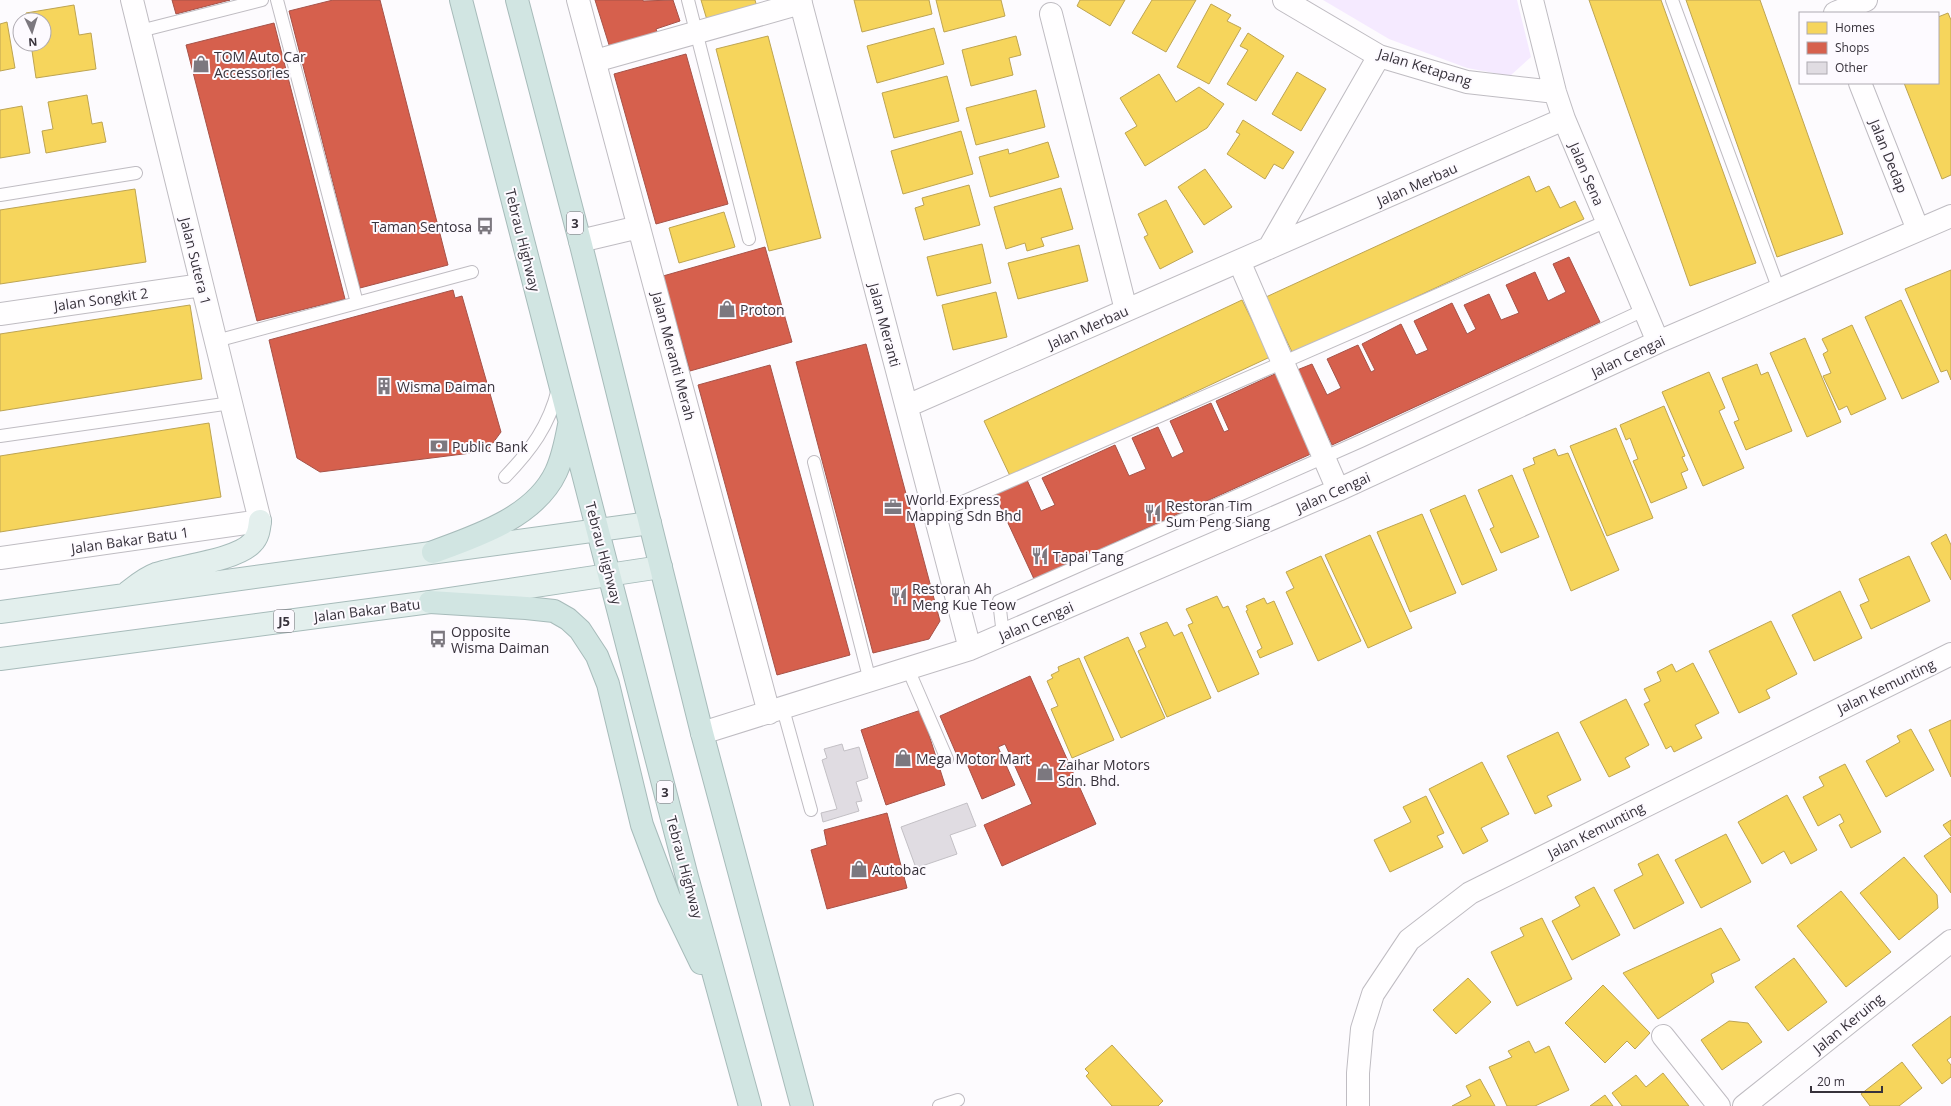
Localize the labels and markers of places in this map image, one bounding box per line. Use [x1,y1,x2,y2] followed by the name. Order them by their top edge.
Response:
[214,47,306,82] place label: TOM Auto Car Accessories
[191,54,211,74] shop icon: TOM Auto Car Accessories
[475,216,495,236] bus stop icon: Taman Sentosa
[372,217,472,236] place label: Taman Sentosa
[717,299,737,319] shop icon: Proton
[740,300,785,319] place label: Proton
[374,376,394,396] building icon: Wisma Daiman
[397,377,495,396] place label: Wisma Daiman
[429,436,449,456] bank icon: Public Bank
[452,437,528,456] place label: Public Bank
[906,490,1022,525] place label: World Express Mapping Sdn Bhd
[1166,496,1271,531] place label: Restoran Tim Sum Peng Siang
[883,497,903,517] office icon: World Express Mapping Sdn Bhd
[1143,503,1163,523] restaurant icon: Restoran Tim Sum Peng Siang
[1030,546,1050,566] restaurant icon: Tapai Tang
[1053,547,1124,566] place label: Tapai Tang
[912,579,1016,614] place label: Restoran Ah Meng Kue Teow
[889,586,909,606] restaurant icon: Restoran Ah Meng Kue Teow
[451,622,549,657] place label: Opposite Wisma Daiman
[428,629,448,649] bus stop icon: Opposite Wisma Daiman
[893,748,913,768] shop icon: Mega Motor Mart
[916,749,1030,768] place label: Mega Motor Mart
[1058,755,1150,790] place label: Zaihar Motors Sdn. Bhd.
[1035,762,1055,782] shop icon: Zaihar Motors Sdn. Bhd.
[849,859,869,879] shop icon: Autobac
[872,860,926,879] place label: Autobac

